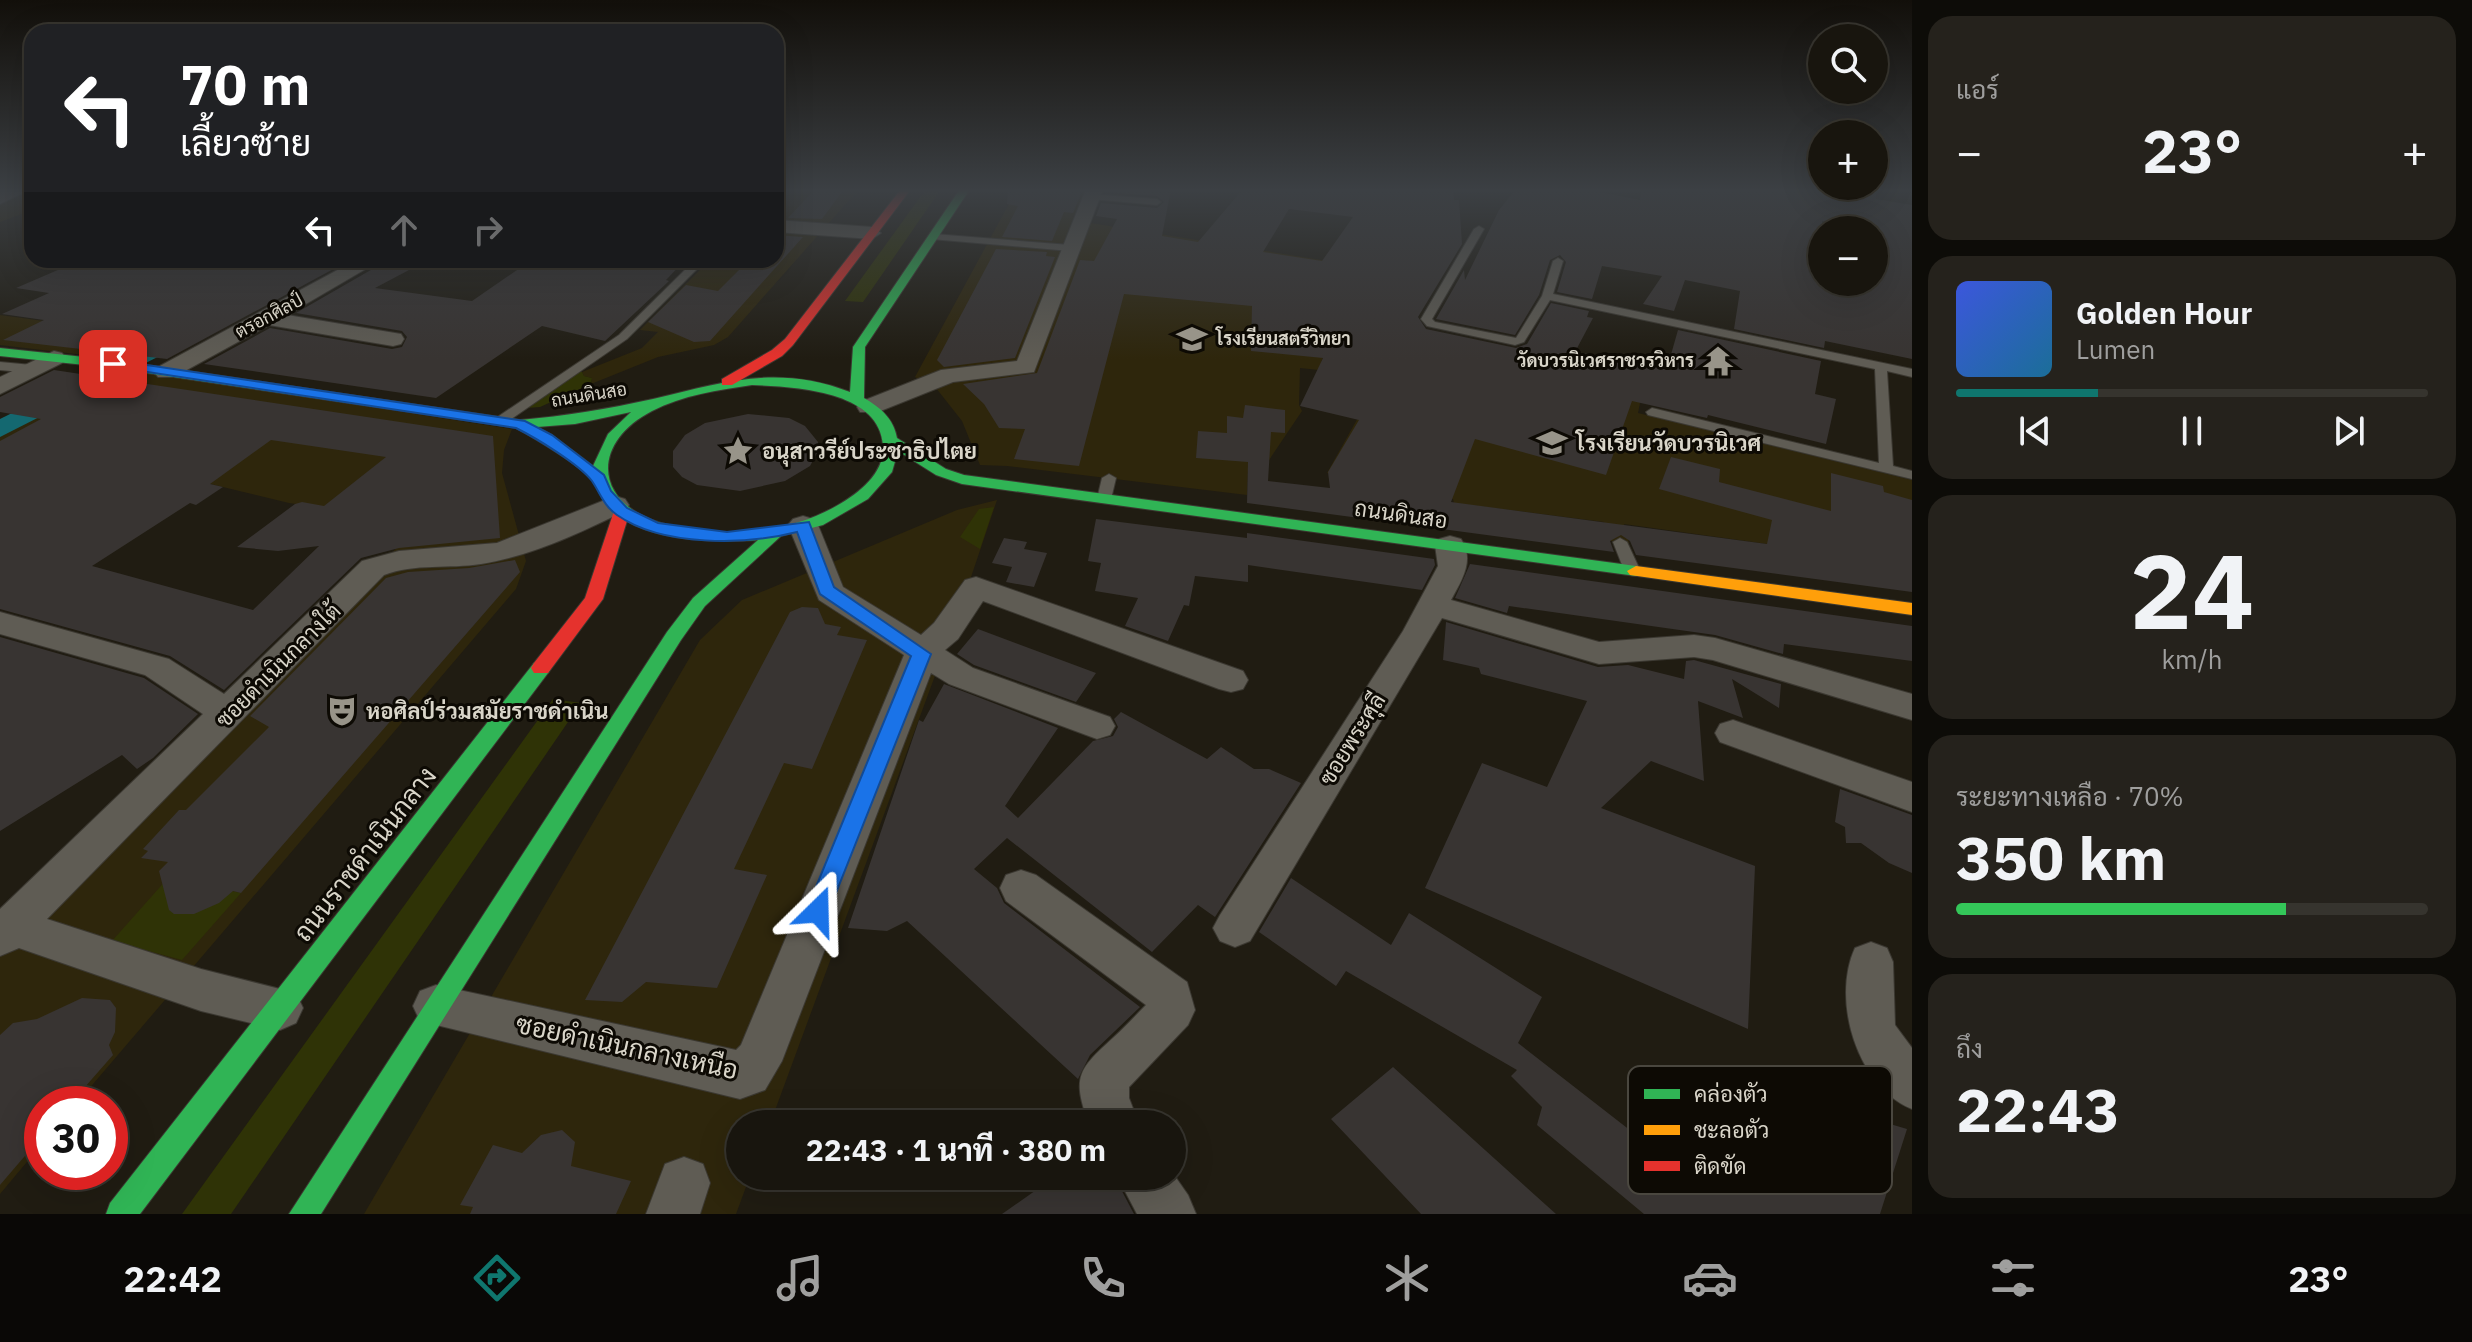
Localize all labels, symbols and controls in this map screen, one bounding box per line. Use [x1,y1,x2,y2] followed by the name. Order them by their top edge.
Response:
[1808,24,1888,296] map controls
[1808,24,1888,104] button: search
[180,48,310,120] text: 70 m
[48,56,152,160] icon: left
[1956,72,1999,106] text: แอร์
[2142,111,2242,190] text: 23°
[180,119,311,166] text: เลี้ยวซ้าย
[1808,120,1888,200] button: +
[1956,123,1982,180] text: −
[2402,123,2428,180] text: +
[298,208,342,252] icon: left
[382,208,426,252] icon: ahead
[466,208,510,252] icon: right
[1808,216,1888,296] button: −
[231,288,307,343] street label: ตรอกศิลป์
[2076,293,2252,332] text: Golden Hour
[1175,322,1209,356] school or university icon: โรงเรียนสตรีวิทยา
[1215,326,1351,350] place label: โรงเรียนสตรีวิทยา
[79,330,147,398] pin
[2076,332,2155,366] text: Lumen
[91,342,135,386] icon: arrive
[1701,344,1735,378] temple icon: วัดบวรนิเวศราชวรวิหาร
[1517,349,1694,372] place label: วัดบวรนิเวศราชวรวิหาร
[549,377,629,412] street label: ถนนดินสอ
[2013,409,2057,453] icon: previous
[2170,409,2214,453] icon: pause
[2327,409,2371,453] icon: next
[1535,426,1569,460] school or university icon: โรงเรียนวัดบวรนิเวศ
[1574,428,1761,457] place label: โรงเรียนวัดบวรนิเวศ
[721,434,755,468] place icon: อนุสาวรีย์ประชาธิปไตย
[762,436,977,467] place label: อนุสาวรีย์ประชาธิปไตย
[1353,493,1449,534] street label: ถนนดินสอ
[2130,522,2254,658] text: 24
[209,595,347,733] street label: ซอยดำเนินกลางใต้
[2161,642,2223,676] text: km/h
[1312,687,1393,791] street label: ซอยพระศุลี
[325,694,359,728] theatre icon: หอศิลป์ร่วมสมัยราชดำเนิน
[366,696,609,725] place label: หอศิลป์ร่วมสมัยราชดำเนิน
[285,759,443,948] street label: ถนนราชดำเนินกลาง
[1956,779,2184,813] text: ระยะทางเหลือ · 70%
[1956,818,2166,897] text: 350 km
[776,869,860,953] position arrow
[513,1006,741,1086] street label: ซอยดำเนินกลางเหนือ
[1956,1031,1983,1065] text: ถึง
[1628,1066,1892,1194] legend
[1956,1070,2120,1149] text: 22:43
[1694,1079,1768,1108] text: คล่องตัว
[24,1086,128,1190] speed limit sign: 30
[1694,1115,1769,1144] text: ชะลอตัว
[806,1130,1106,1169] text: 22:43 · 1 นาที · 380 m
[1694,1151,1746,1180] text: ติดขัด
[469,1250,525,1306] icon: directions
[772,1250,828,1306] icon: music
[1075,1250,1131,1306] icon: phone
[1379,1250,1435,1306] icon: climate
[1682,1250,1738,1306] icon: car
[1985,1250,2041,1306] icon: filters
[124,1255,222,1302] text: 22:42
[2288,1255,2348,1302] text: 23°

